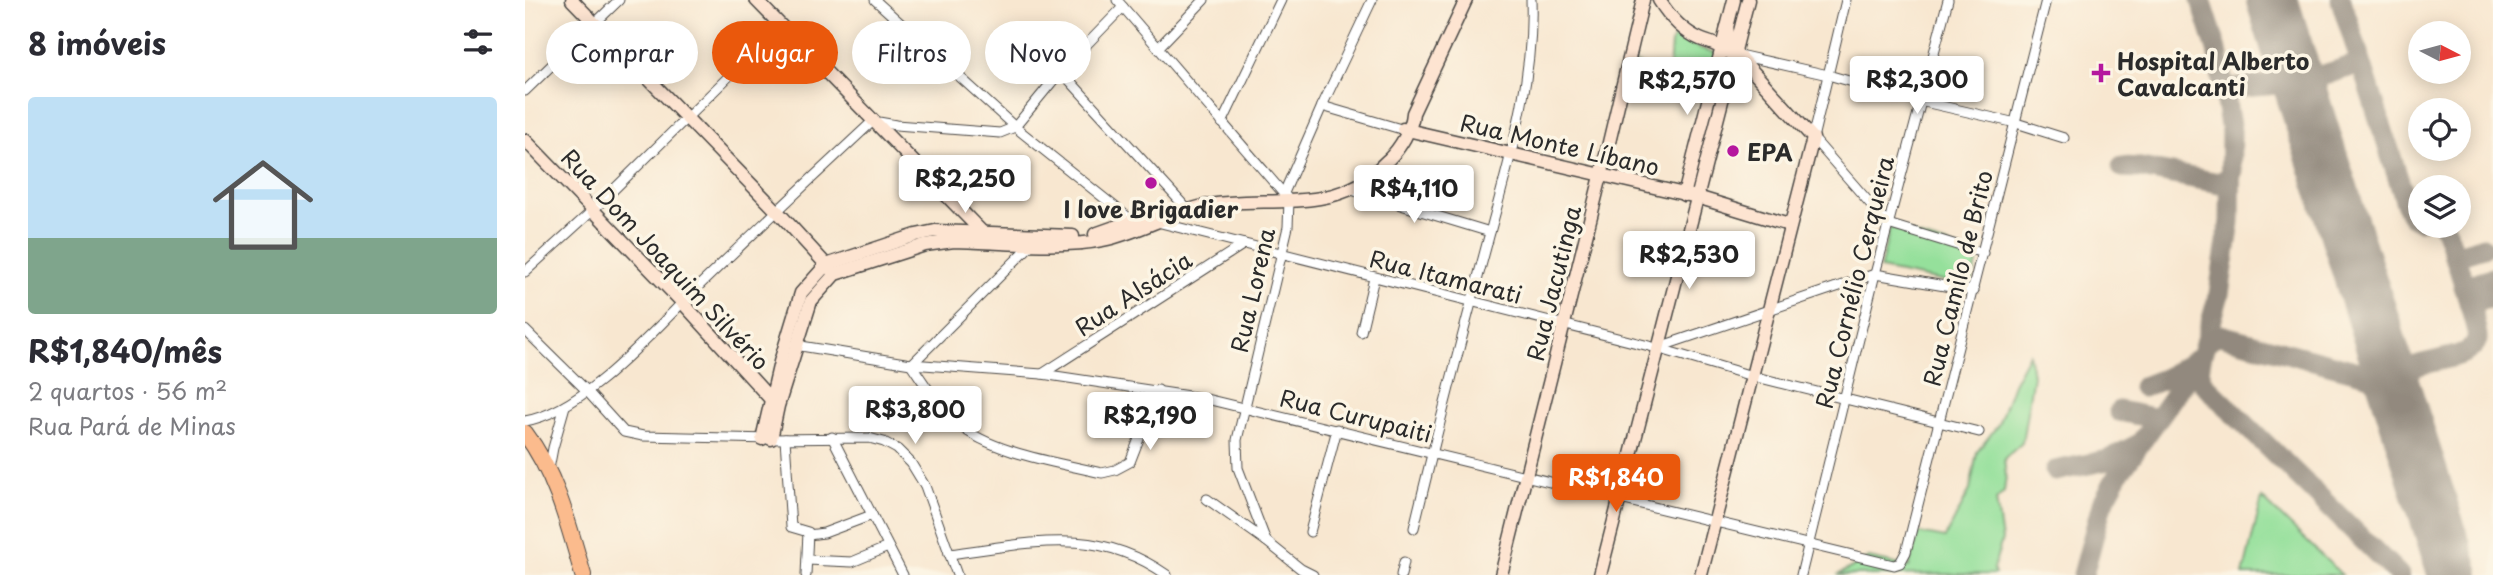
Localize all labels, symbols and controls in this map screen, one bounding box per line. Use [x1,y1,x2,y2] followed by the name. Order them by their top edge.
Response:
[28,20,166,65] text: 8 imóveis
[546,21,698,84] chip: Comprar
[712,21,838,84] chip: Alugar
[852,21,971,84] chip: Filtros
[985,21,1091,84] chip: Novo
[2408,21,2471,84] north arrow
[2408,21,2471,238] map controls
[459,23,497,61] icon: filters
[2117,43,2309,104] place label: Hospital Alberto Cavalcanti
[1852,57,1982,116] pin: R$2,300
[1622,58,1752,117] pin: R$2,570
[1866,61,1968,96] text: R$2,300
[1638,62,1736,97] text: R$2,570
[2091,63,2111,83] marker: Hospital Alberto Cavalcanti
[2408,98,2471,161] button: locate
[1457,104,1663,184] street label: Rua Monte Líbano
[1747,134,1793,169] place label: EPA
[554,140,778,378] street label: Rua Dom Joaquim Silvério
[200,142,326,268] icon: home
[1725,143,1741,159] marker: EPA
[1806,152,1902,412] street label: Rua Cornélio Cerqueira
[900,156,1030,215] pin: R$2,250
[915,160,1015,195] text: R$2,250
[1349,166,1479,225] pin: R$4,110
[1913,166,2001,390] street label: Rua Camilo de Brito
[1370,170,1458,205] text: R$4,110
[1143,175,1159,191] marker: I love Brigadier
[2408,175,2471,238] button: layers
[1064,191,1239,226] place label: I love Brigadier
[1517,201,1589,364] street label: Rua Jacutinga
[1221,223,1284,356] street label: Rua Lorena
[1624,232,1754,291] pin: R$2,530
[1639,236,1739,271] text: R$2,530
[1366,240,1526,312] street label: Rua Itamarati
[1068,242,1198,344] street label: Rua Alsácia
[28,328,222,373] text: R$1,840/mês
[28,373,227,408] text: 2 quartos · 56 m²
[1276,379,1436,451] street label: Rua Curupaiti
[850,386,980,446] pin: R$3,800
[865,391,965,426] text: R$3,800
[1085,392,1215,452] pin: R$2,190
[1103,397,1197,432] text: R$2,190
[28,408,236,443] text: Rua Pará de Minas
[1551,454,1681,514] pin: R$1,840
[1568,459,1664,494] text: R$1,840

